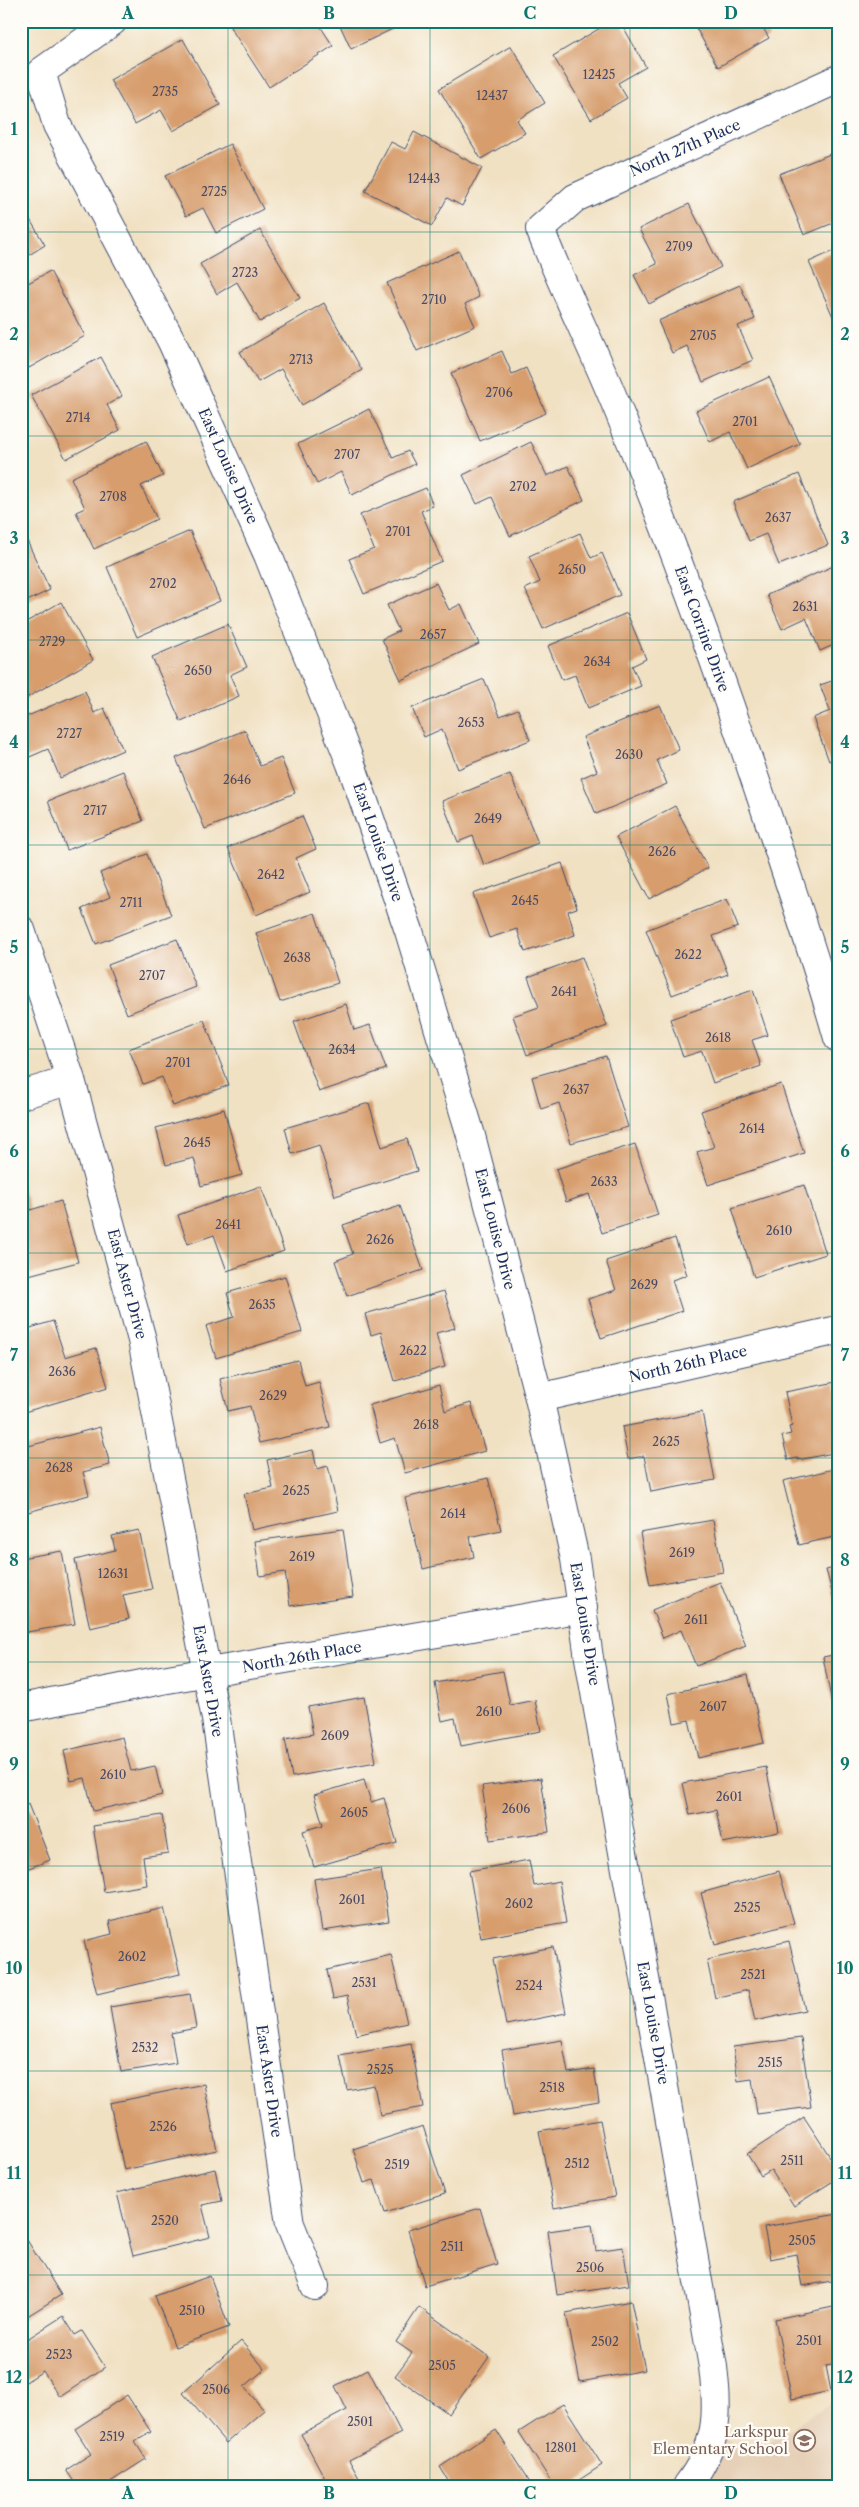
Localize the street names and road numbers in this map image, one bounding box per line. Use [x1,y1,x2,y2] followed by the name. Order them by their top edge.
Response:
[626,115,743,181] street label: North 27th Place
[194,405,263,527] street label: East Louise Drive
[671,563,734,694] street label: East Corrine Drive
[349,780,408,904] street label: East Louise Drive
[471,1166,520,1292] street label: East Louise Drive
[104,1227,151,1341] street label: East Aster Drive
[627,1341,749,1386] street label: North 26th Place
[566,1561,605,1687] street label: East Louise Drive
[189,1623,228,1739] street label: East Aster Drive
[241,1637,363,1676] street label: North 26th Place
[633,1960,674,2086] street label: East Louise Drive
[252,2023,287,2139] street label: East Aster Drive

